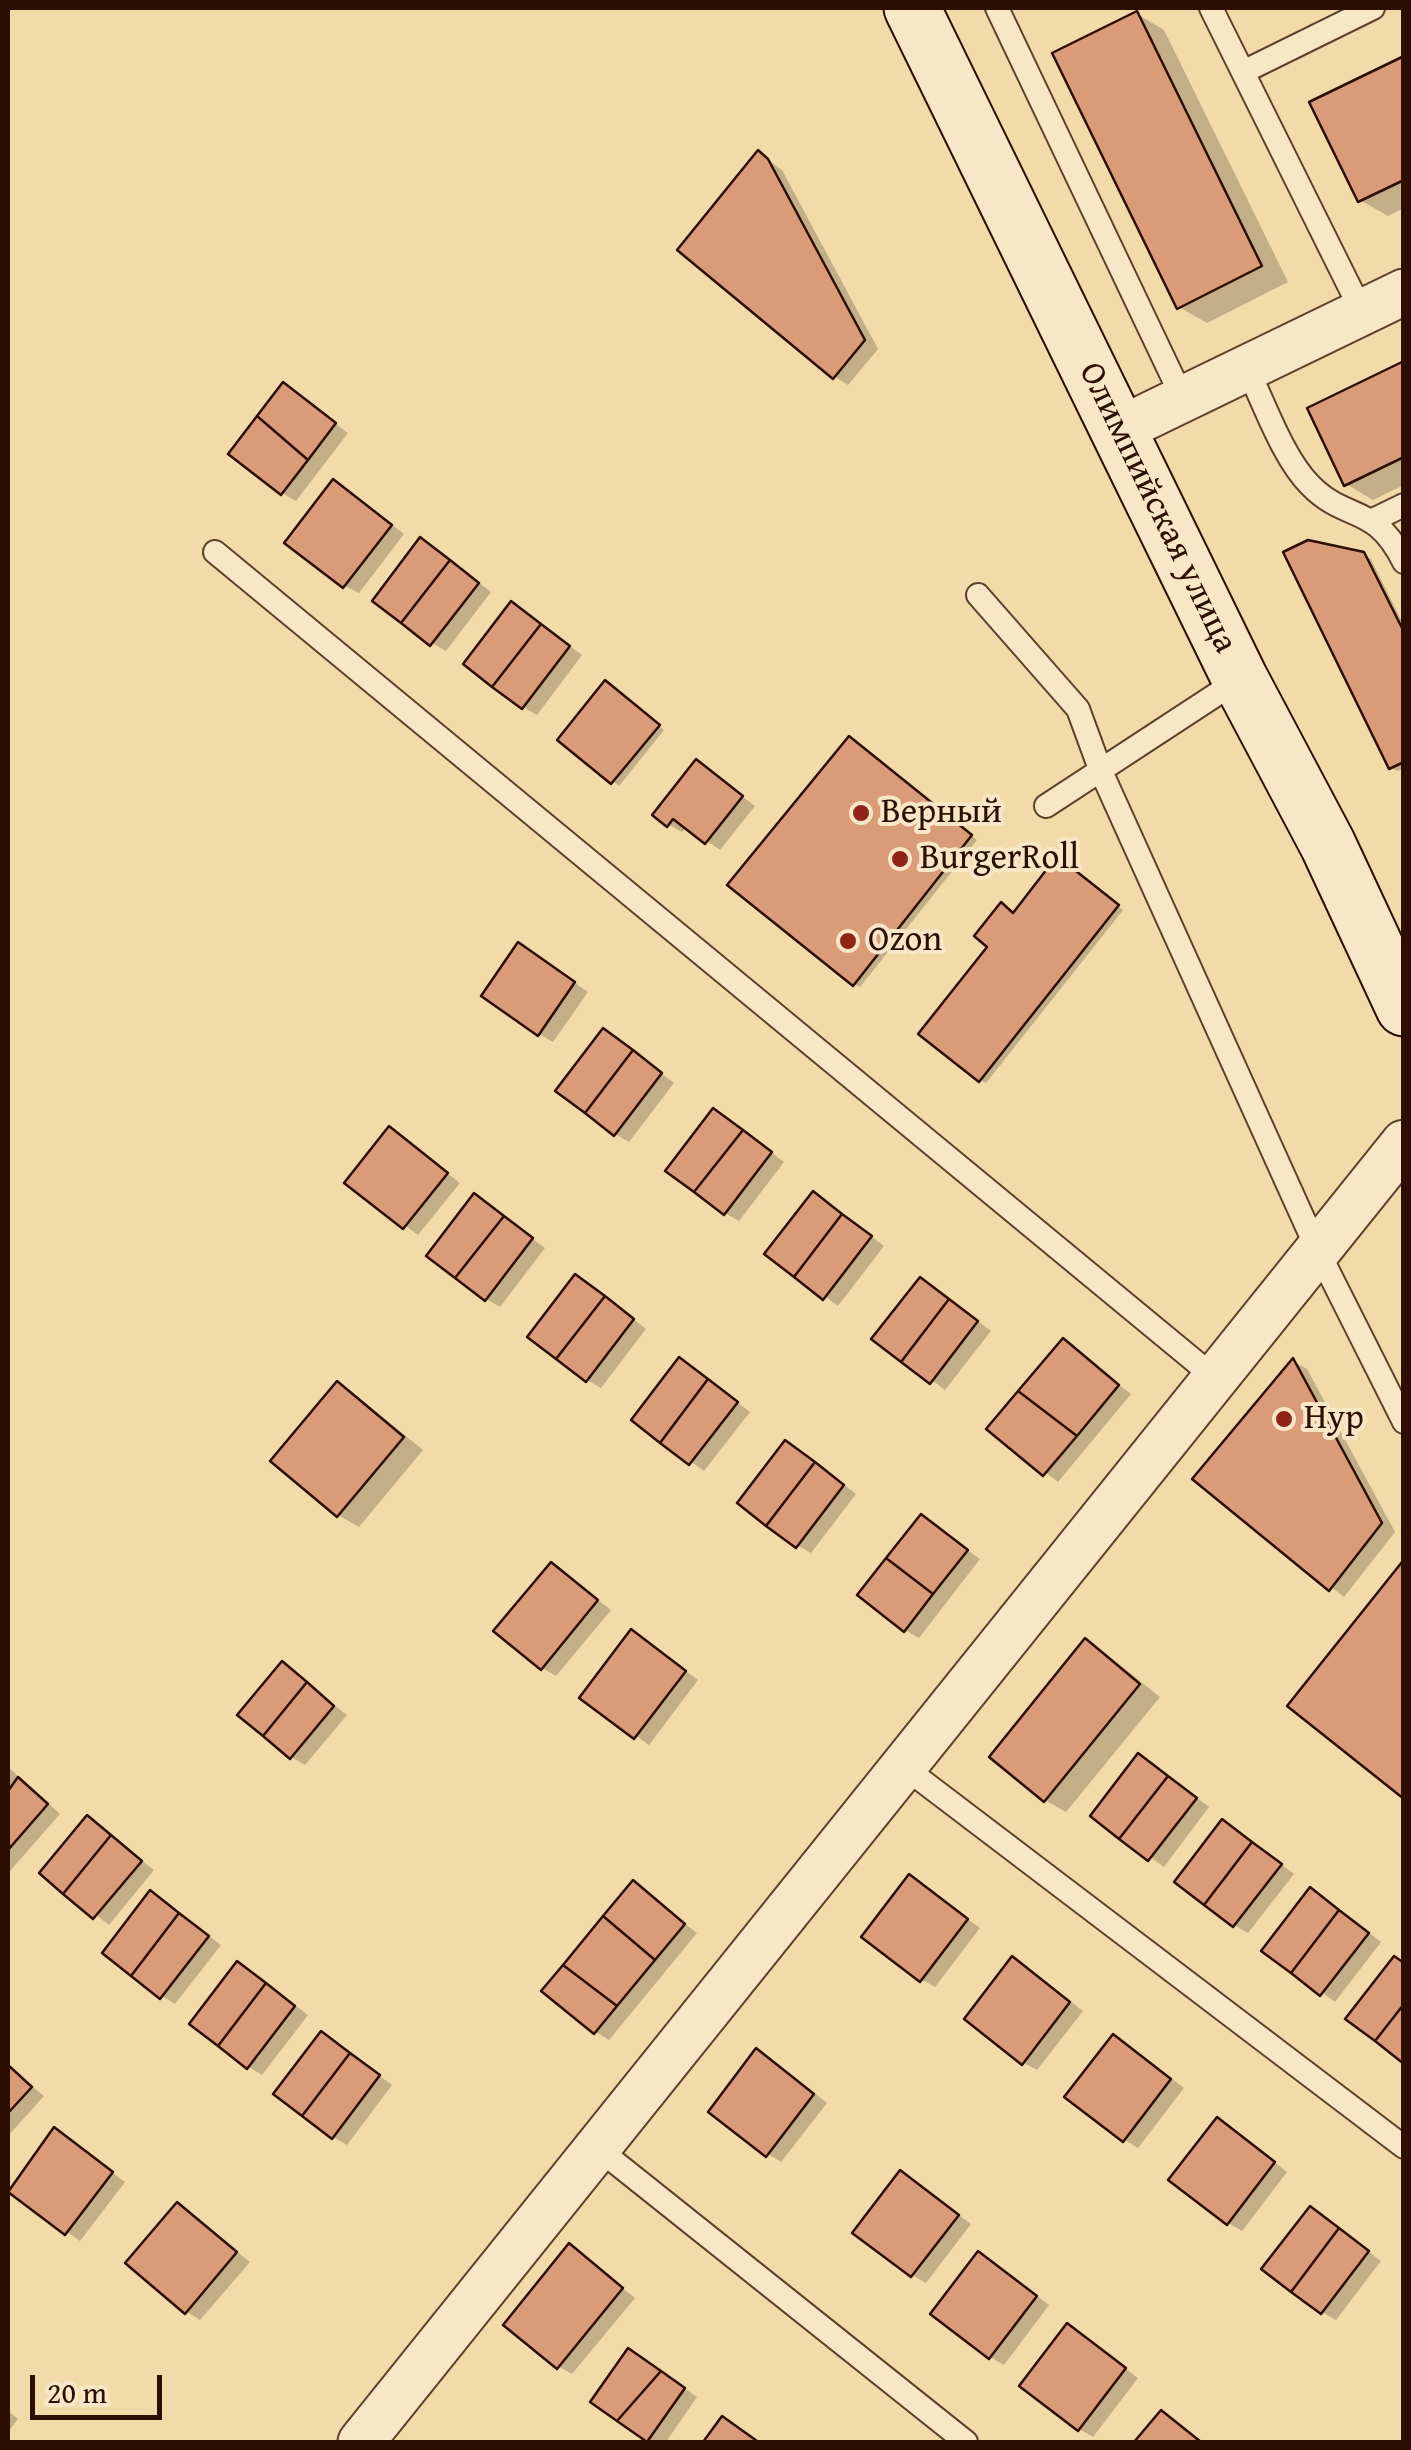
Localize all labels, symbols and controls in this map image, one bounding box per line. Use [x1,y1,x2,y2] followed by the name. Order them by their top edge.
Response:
[1068,356,1246,660] street label: Олимпийская улица
[881,792,1002,834] place label: Верный
[850,802,872,824] marker: Верный
[920,838,1079,880] place label: BurgerRoll
[889,848,911,870] marker: BurgerRoll
[868,920,942,962] place label: Ozon
[837,930,859,952] marker: Ozon
[1304,1398,1364,1440] place label: Нур
[1273,1408,1295,1430] marker: Нур
[35,2355,168,2417] scale bar
[47,2370,107,2414] text: 20 m

